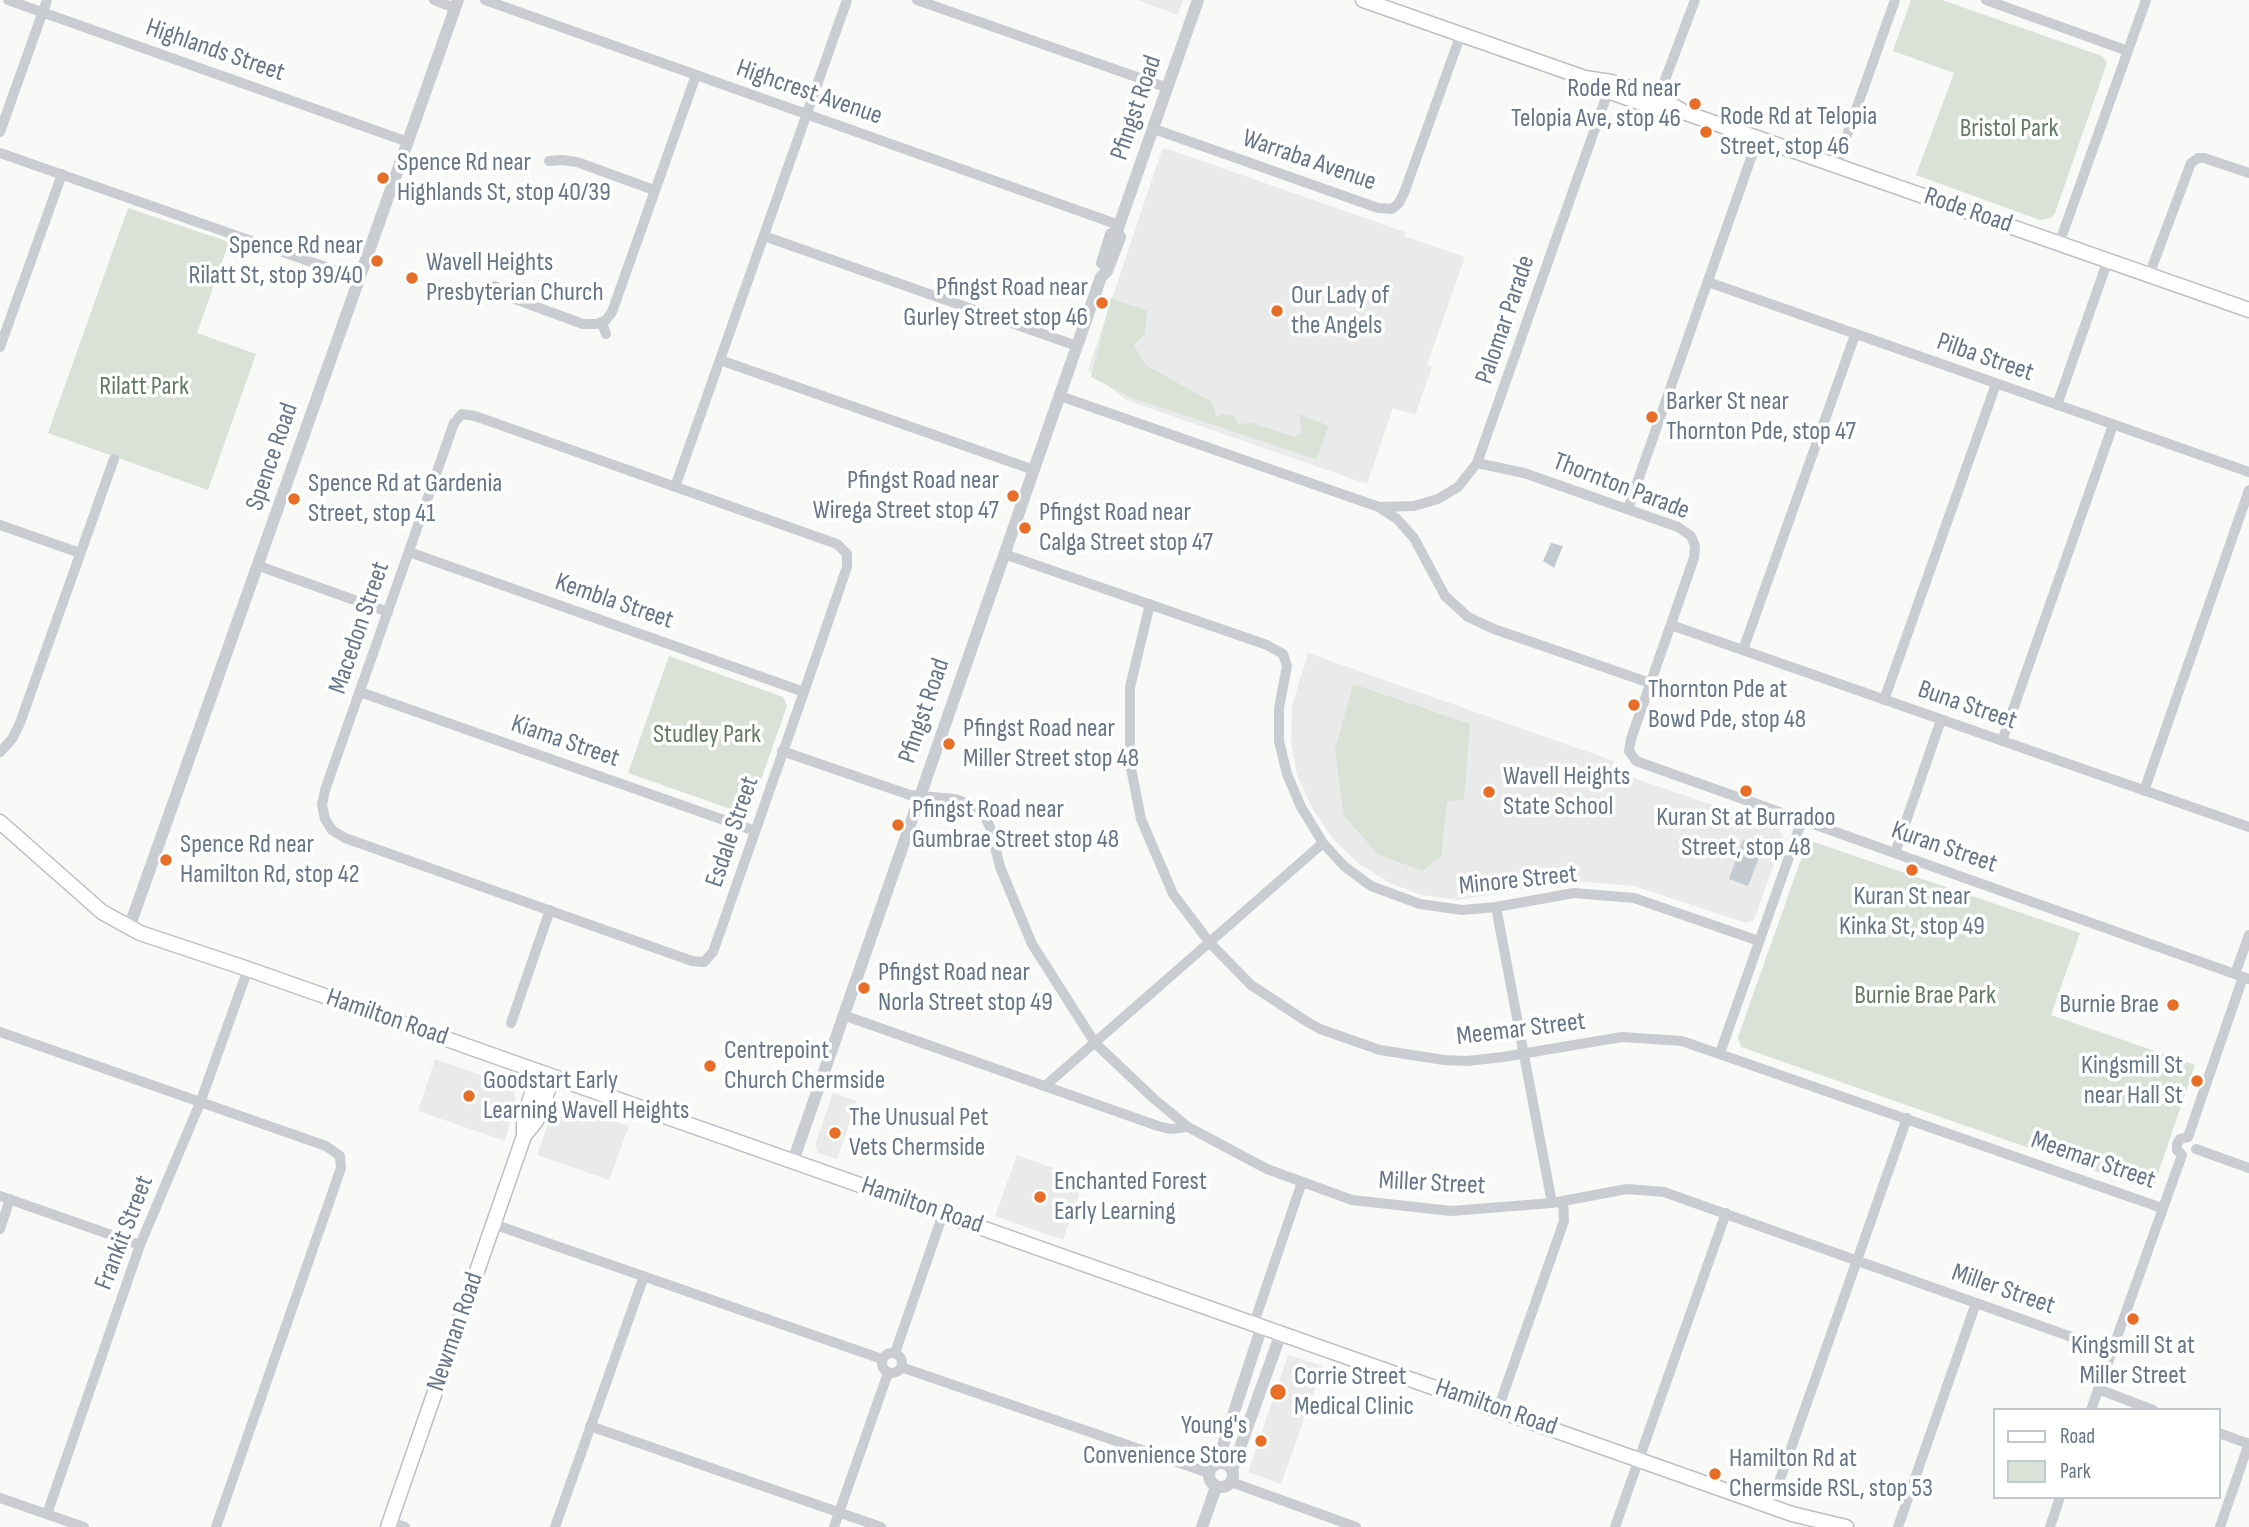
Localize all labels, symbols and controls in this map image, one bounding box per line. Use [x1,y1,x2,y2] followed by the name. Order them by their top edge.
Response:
[142,13,288,89] street label: Highlands Street
[1105,52,1169,164] street label: Pfingst Road
[732,53,886,133] street label: Highcrest Avenue
[1511,73,1681,134] place label: Rode Rd near Telopia Ave, stop 46
[1687,96,1703,112] marker: Rode Rd near Telopia Ave, stop 46
[1720,101,1877,162] place label: Rode Rd at Telopia Street, stop 46
[1960,113,2058,145] park label: Bristol Park
[1238,124,1380,198] street label: Warraba Avenue
[1698,124,1714,140] marker: Rode Rd at Telopia Street, stop 46
[397,147,611,208] place label: Spence Rd near Highlands St, stop 40/39
[375,170,391,186] marker: Spence Rd near Highlands St, stop 40/39
[1920,181,2016,241] street label: Rode Road
[188,230,363,292] place label: Spence Rd near Rilatt St, stop 39/40
[426,247,604,308] place label: Wavell Heights Presbyterian Church
[1470,252,1542,388] street label: Palomar Parade
[369,253,385,269] marker: Spence Rd near Rilatt St, stop 39/40
[404,270,420,286] marker: Wavell Heights Presbyterian Church
[903,272,1088,334] place label: Pfingst Road near Gurley Street stop 46
[1291,280,1389,342] place label: Our Lady of the Angels
[1094,295,1110,311] marker: Pfingst Road near Gurley Street stop 46
[1269,303,1285,319] marker: Our Lady of the Angels
[1932,327,2038,389] street label: Pilba Street
[99,371,189,403] park label: Rilatt Park
[1666,386,1856,448] place label: Barker St near Thornton Pde, stop 47
[240,399,306,515] street label: Spence Road
[1644,409,1660,425] marker: Barker St near Thornton Pde, stop 47
[1548,447,1694,527] street label: Thornton Parade
[813,465,999,526] place label: Pfingst Road near Wirega Street stop 47
[308,468,502,530] place label: Spence Rd at Gardenia Street, stop 41
[1005,488,1021,504] marker: Pfingst Road near Wirega Street stop 47
[286,491,302,507] marker: Spence Rd at Gardenia Street, stop 41
[1039,497,1213,558] place label: Pfingst Road near Calga Street stop 47
[1017,520,1033,536] marker: Pfingst Road near Calga Street stop 47
[323,558,397,698] street label: Macedon Street
[551,567,677,637] street label: Kembla Street
[893,655,957,767] street label: Pfingst Road
[1648,674,1806,736] place label: Thornton Pde at Bowd Pde, stop 48
[1913,675,2021,737] street label: Buna Street
[1626,697,1642,713] marker: Thornton Pde at Bowd Pde, stop 48
[507,709,623,775] street label: Kiama Street
[963,713,1139,774] place label: Pfingst Road near Miller Street stop 48
[653,719,761,751] park label: Studley Park
[941,736,957,752] marker: Pfingst Road near Miller Street stop 48
[1503,761,1630,822] place label: Wavell Heights State School
[700,772,766,892] street label: Esdale Street
[1738,783,1754,799] marker: Kuran St at Burradoo Street, stop 48
[1481,784,1497,800] marker: Wavell Heights State School
[912,794,1119,856] place label: Pfingst Road near Gumbrae Street stop 48
[1656,802,1836,864] place label: Kuran St at Burradoo Street, stop 48
[1887,815,2001,881] street label: Kuran Street
[890,817,906,833] marker: Pfingst Road near Gumbrae Street stop 48
[180,829,359,890] place label: Spence Rd near Hamilton Rd, stop 42
[158,852,174,868] marker: Spence Rd near Hamilton Rd, stop 42
[1457,859,1579,903] street label: Minore Street
[1904,862,1920,878] marker: Kuran St near Kinka St, stop 49
[1839,881,1985,942] place label: Kuran St near Kinka St, stop 49
[878,957,1053,1018] place label: Pfingst Road near Norla Street stop 49
[856,980,872,996] marker: Pfingst Road near Norla Street stop 49
[1854,980,1996,1012] park label: Burnie Brae Park
[322,983,452,1053] street label: Hamilton Road
[2059,989,2159,1021] place label: Burnie Brae
[2165,997,2181,1013] marker: Burnie Brae
[1455,1007,1587,1053] street label: Meemar Street
[724,1035,885,1096] place label: Centrepoint Church Chermside
[2081,1050,2183,1112] place label: Kingsmill St near Hall St
[702,1058,718,1074] marker: Centrepoint Church Chermside
[483,1065,689,1126] place label: Goodstart Early Learning Wavell Heights
[2189,1073,2205,1089] marker: Kingsmill St near Hall St
[461,1088,477,1104] marker: Goodstart Early Learning Wavell Heights
[849,1102,988,1164] place label: The Unusual Pet Vets Chermside
[827,1125,843,1141] marker: The Unusual Pet Vets Chermside
[2027,1125,2159,1197] street label: Meemar Street
[1054,1166,1207,1228] place label: Enchanted Forest Early Learning
[1378,1166,1486,1202] street label: Miller Street
[857,1171,987,1241] street label: Hamilton Road
[89,1172,161,1294] street label: Frankit Street
[1032,1189,1048,1205] marker: Enchanted Forest Early Learning
[1947,1258,2059,1322] street label: Miller Street
[421,1269,491,1395] street label: Newman Road
[2125,1311,2141,1327] marker: Kingsmill St at Miller Street
[2071,1330,2195,1392] place label: Kingsmill St at Miller Street
[1294,1361,1414,1422] place label: Corrie Street Medical Clinic
[1431,1373,1561,1443] street label: Hamilton Road
[1268,1382,1288,1402] marker: Corrie Street Medical Clinic
[1994,1408,2221,1499] legend
[1083,1410,1247,1472] place label: Young's Convenience Store
[2060,1424,2095,1449] text: Road
[1253,1433,1269,1449] marker: Young's Convenience Store
[1729,1443,1933,1504] place label: Hamilton Rd at Chermside RSL, stop 53
[2060,1459,2091,1484] text: Park
[1707,1466,1723,1482] marker: Hamilton Rd at Chermside RSL, stop 53

